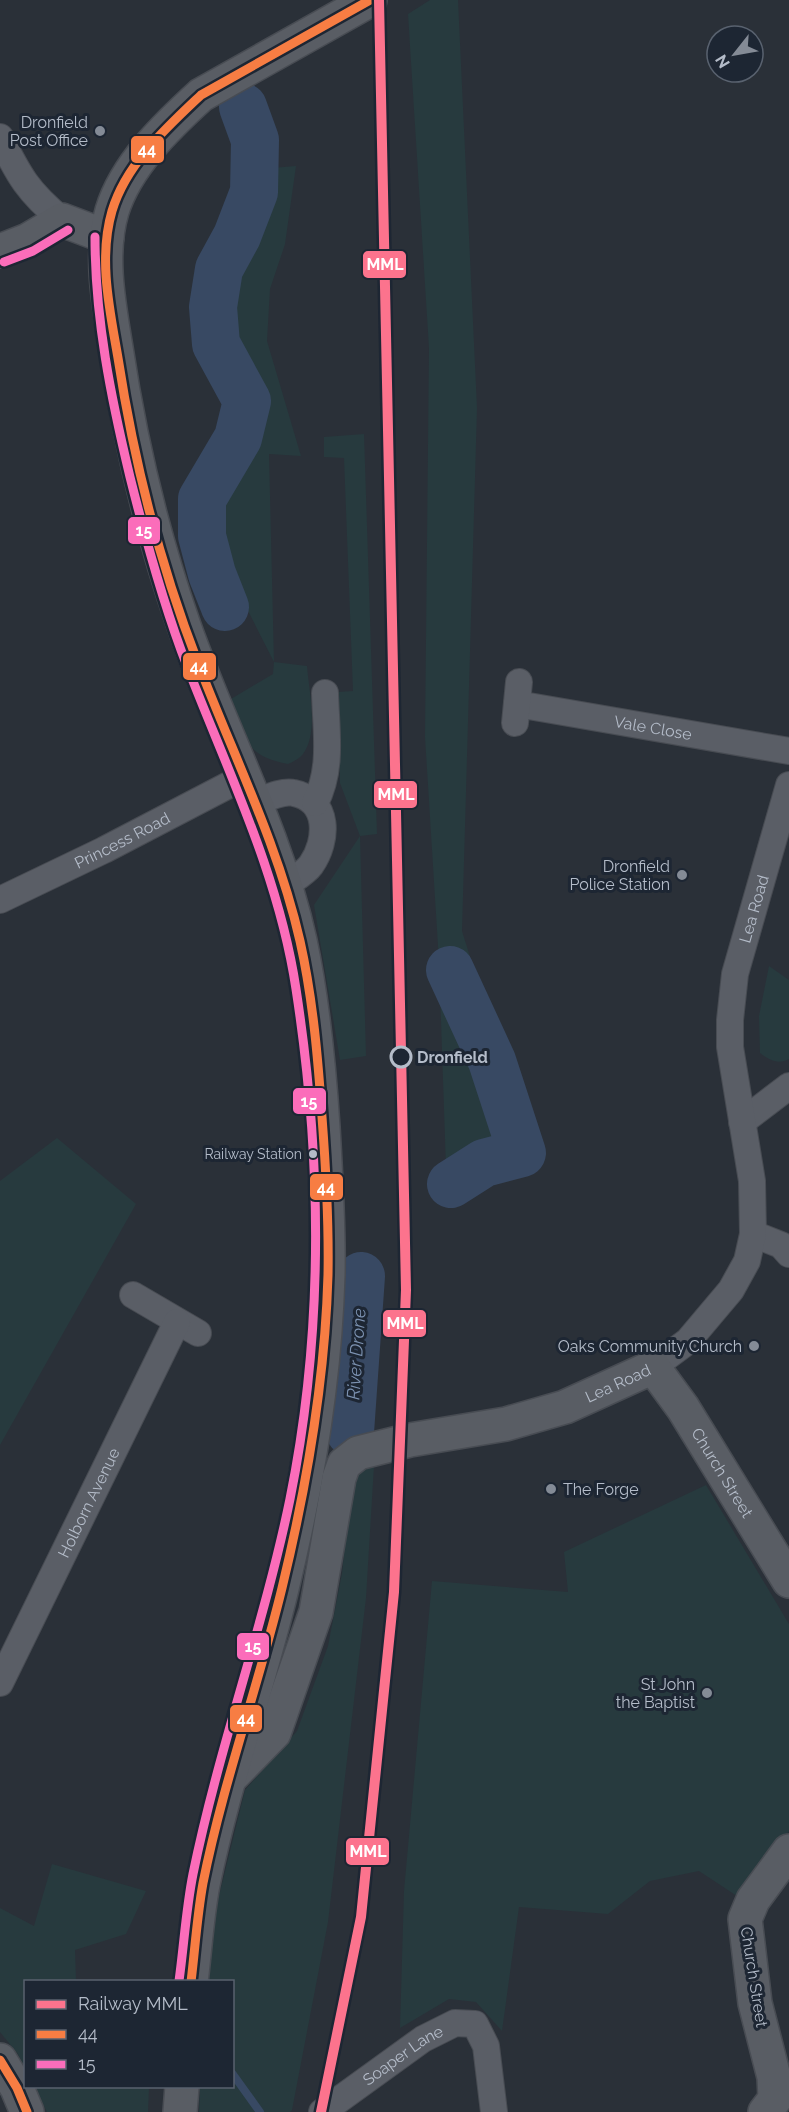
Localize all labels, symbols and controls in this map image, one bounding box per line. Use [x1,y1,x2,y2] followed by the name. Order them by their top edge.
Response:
[705,24,765,84] north arrow
[711,51,734,72] text: N
[10,113,88,150] place label: Dronfield Post Office
[93,124,107,138] marker: Dronfield Post Office
[130,135,165,164] line badge: 44
[138,140,156,159] text: 44
[362,250,407,279] line badge: MML
[366,255,404,274] text: MML
[127,516,161,545] line badge: 15
[136,521,153,540] text: 15
[182,652,217,681] line badge: 44
[190,657,208,676] text: 44
[613,711,693,744] street label: Vale Close
[373,780,418,809] line badge: MML
[377,785,415,804] text: MML
[71,808,173,872] street label: Princess Road
[569,857,670,894] place label: Dronfield Police Station
[675,868,689,882] marker: Dronfield Police Station
[735,873,772,945] street label: Lea Road
[390,1046,412,1068] marker: Dronfield
[417,1048,488,1067] place label: Dronfield
[292,1087,327,1115] line badge: 15
[301,1092,318,1111] text: 15
[204,1146,302,1162] place label: Railway Station
[307,1148,319,1160] marker: Railway Station
[309,1173,344,1201] line badge: 44
[317,1178,335,1197] text: 44
[342,1307,370,1401] water label: River Drone
[382,1309,427,1338] line badge: MML
[386,1314,424,1333] text: MML
[558,1337,742,1356] place label: Oaks Community Church
[747,1339,761,1353] marker: Oaks Community Church
[582,1360,654,1406] street label: Lea Road
[688,1424,758,1521] street label: Church Street
[54,1445,123,1560] street label: Holborn Avenue
[563,1480,639,1499] place label: The Forge
[544,1482,558,1496] marker: The Forge
[236,1632,270,1661] line badge: 15
[245,1637,262,1656] text: 15
[616,1675,696,1712] place label: St John the Baptist
[700,1686,714,1700] marker: St John the Baptist
[229,1704,263,1733] line badge: 44
[237,1709,255,1728] text: 44
[345,1837,390,1866] line badge: MML
[349,1842,387,1861] text: MML
[737,1925,771,2029] street label: Church Street
[24,1980,234,2088] legend
[78,1993,188,2014] text: Railway MML
[359,2021,446,2089] street label: Soaper Lane
[78,2023,98,2044] text: 44
[78,2053,96,2074] text: 15

